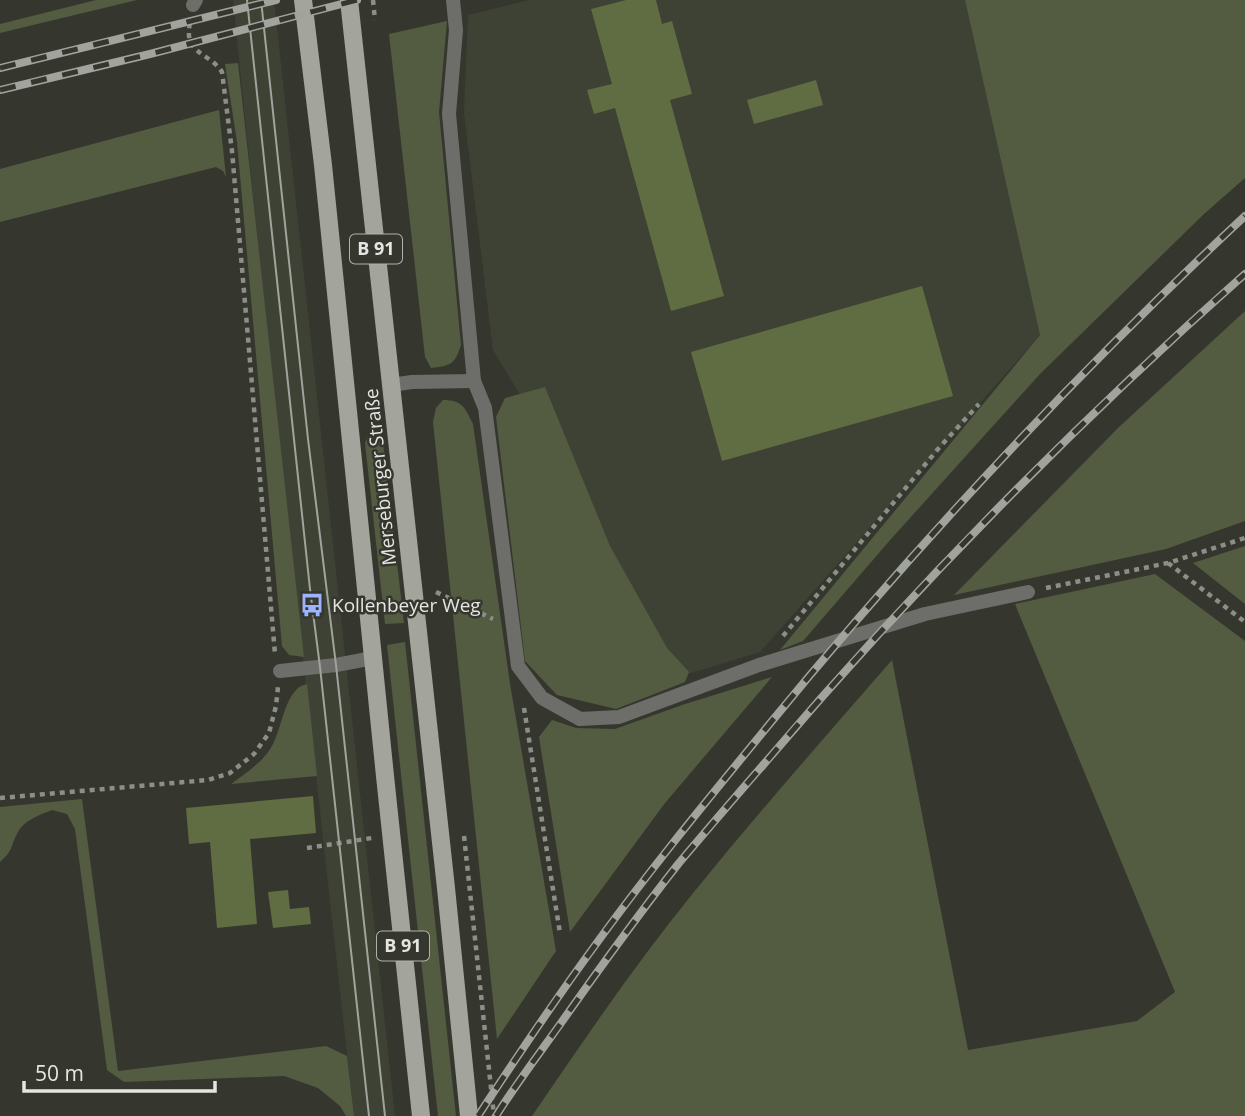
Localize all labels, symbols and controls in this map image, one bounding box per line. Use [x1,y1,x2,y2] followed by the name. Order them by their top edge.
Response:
[350,234,402,264] road number: B 91
[358,387,402,567] street label: Merseburger Straße
[298,591,326,619] bus stop icon: Kollenbeyer Weg
[332,592,481,618] place label: Kollenbeyer Weg
[377,931,429,960] road number: B 91
[24,1050,215,1094] scale bar
[35,1059,84,1087] text: 50 m

